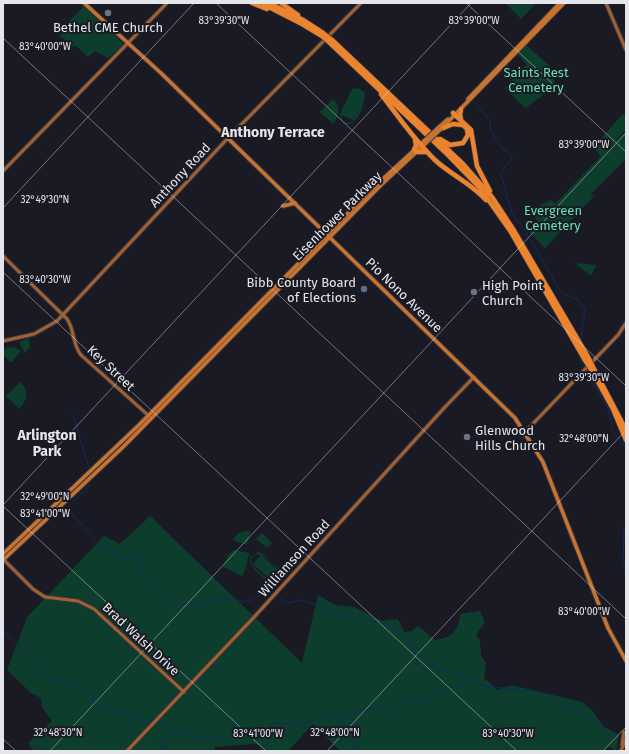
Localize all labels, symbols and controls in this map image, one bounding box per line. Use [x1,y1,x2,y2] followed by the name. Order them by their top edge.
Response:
[103,8,113,18] marker: Bethel CME Church
[199,15,250,27] text: 83°39'30"W
[448,15,500,27] text: 83°39'00"W
[53,20,163,35] place label: Bethel CME Church
[19,41,72,53] text: 83°40'00"W
[503,65,569,95] park label: Saints Rest Cemetery
[220,124,325,141] district label: Anthony Terrace
[558,139,610,151] text: 83°39'00"W
[146,140,214,210] street label: Anthony Road
[289,168,385,264] street label: Eisenhower Parkway
[21,194,69,206] text: 32°49'30"N
[524,203,582,233] park label: Evergreen Cemetery
[363,255,445,335] street label: Pio Nono Avenue
[19,274,71,286] text: 83°40'30"W
[246,275,356,305] place label: Bibb County Board of Elections
[482,278,543,308] place label: High Point Church
[359,284,369,294] marker: Bibb County Board of Elections
[469,287,479,297] marker: High Point Church
[84,342,138,394] street label: Key Street
[559,372,610,384] text: 83°39'30"W
[475,423,545,453] place label: Glenwood Hills Church
[16,427,77,460] district label: Arlington Park
[462,432,472,442] marker: Glenwood Hills Church
[559,433,609,445] text: 32°48'00"N
[20,491,70,503] text: 32°49'00"N
[20,508,71,520] text: 83°41'00"W
[255,516,333,600] street label: Williamson Road
[100,600,182,678] street label: Brad Walsh Drive
[558,606,611,618] text: 83°40'00"W
[33,727,83,739] text: 32°48'30"N
[310,727,360,739] text: 32°48'00"N
[233,728,284,740] text: 83°41'00"W
[482,728,534,740] text: 83°40'30"W

